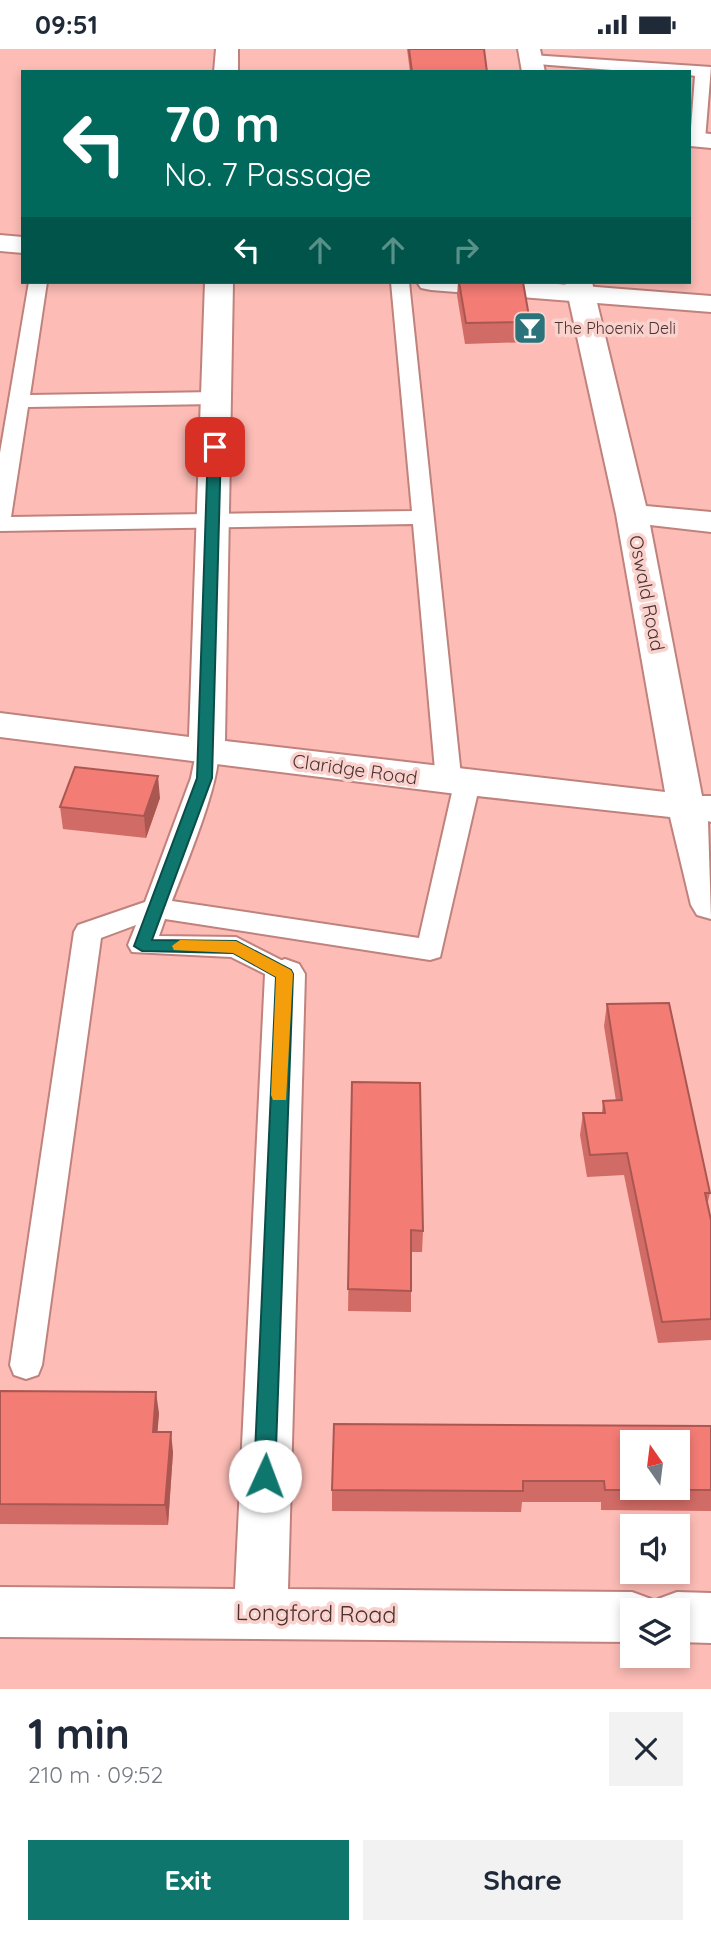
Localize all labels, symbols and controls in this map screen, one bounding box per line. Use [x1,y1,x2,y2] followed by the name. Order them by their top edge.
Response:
[35,8,98,41] text: 09:51
[164,93,280,154] text: 70 m
[49,98,140,189] icon: left
[164,154,372,194] text: No. 7 Passage
[228,231,266,269] icon: left
[301,231,339,269] icon: ahead
[374,231,412,269] icon: ahead
[447,231,485,269] icon: right
[511,309,549,347] bar icon: The Phoenix Deli
[554,318,676,338] place label: The Phoenix Deli
[185,417,245,477] pin
[196,428,234,466] icon: arrive
[624,533,670,653] street label: Oswald Road
[291,748,419,790] street label: Claridge Road
[620,1430,690,1500] north arrow
[620,1430,690,1668] map controls
[228,1439,302,1513] position arrow
[620,1514,690,1584] button: sound
[235,1597,397,1629] street label: Longford Road
[620,1598,690,1668] button: layers
[28,1707,130,1760] text: 1 min
[609,1712,683,1786] button: close
[28,1760,163,1789] text: 210 m · 09:52
[28,1840,349,1920] button: Exit
[363,1840,683,1920] button: Share

